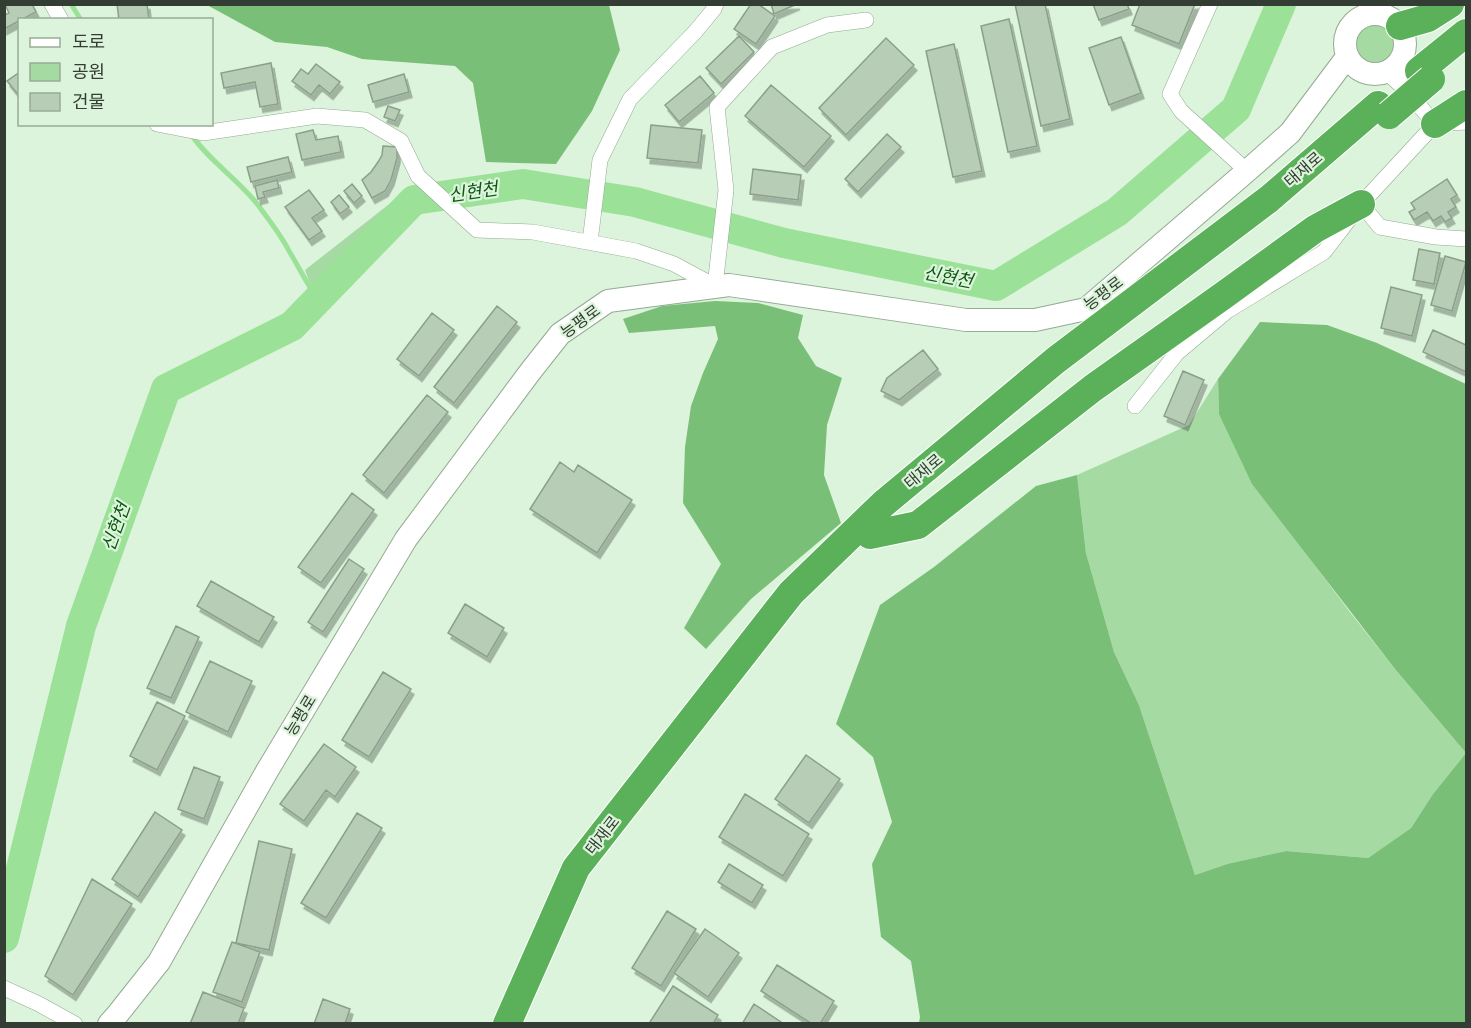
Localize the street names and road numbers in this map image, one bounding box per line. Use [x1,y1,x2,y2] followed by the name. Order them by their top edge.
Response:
[1280,147,1326,191] street label: 태재로
[1079,272,1127,314] street label: 능평로
[556,300,604,342] street label: 능평로
[900,449,947,493] street label: 태재로
[280,691,320,739] street label: 능평로
[581,811,624,859] street label: 태재로

